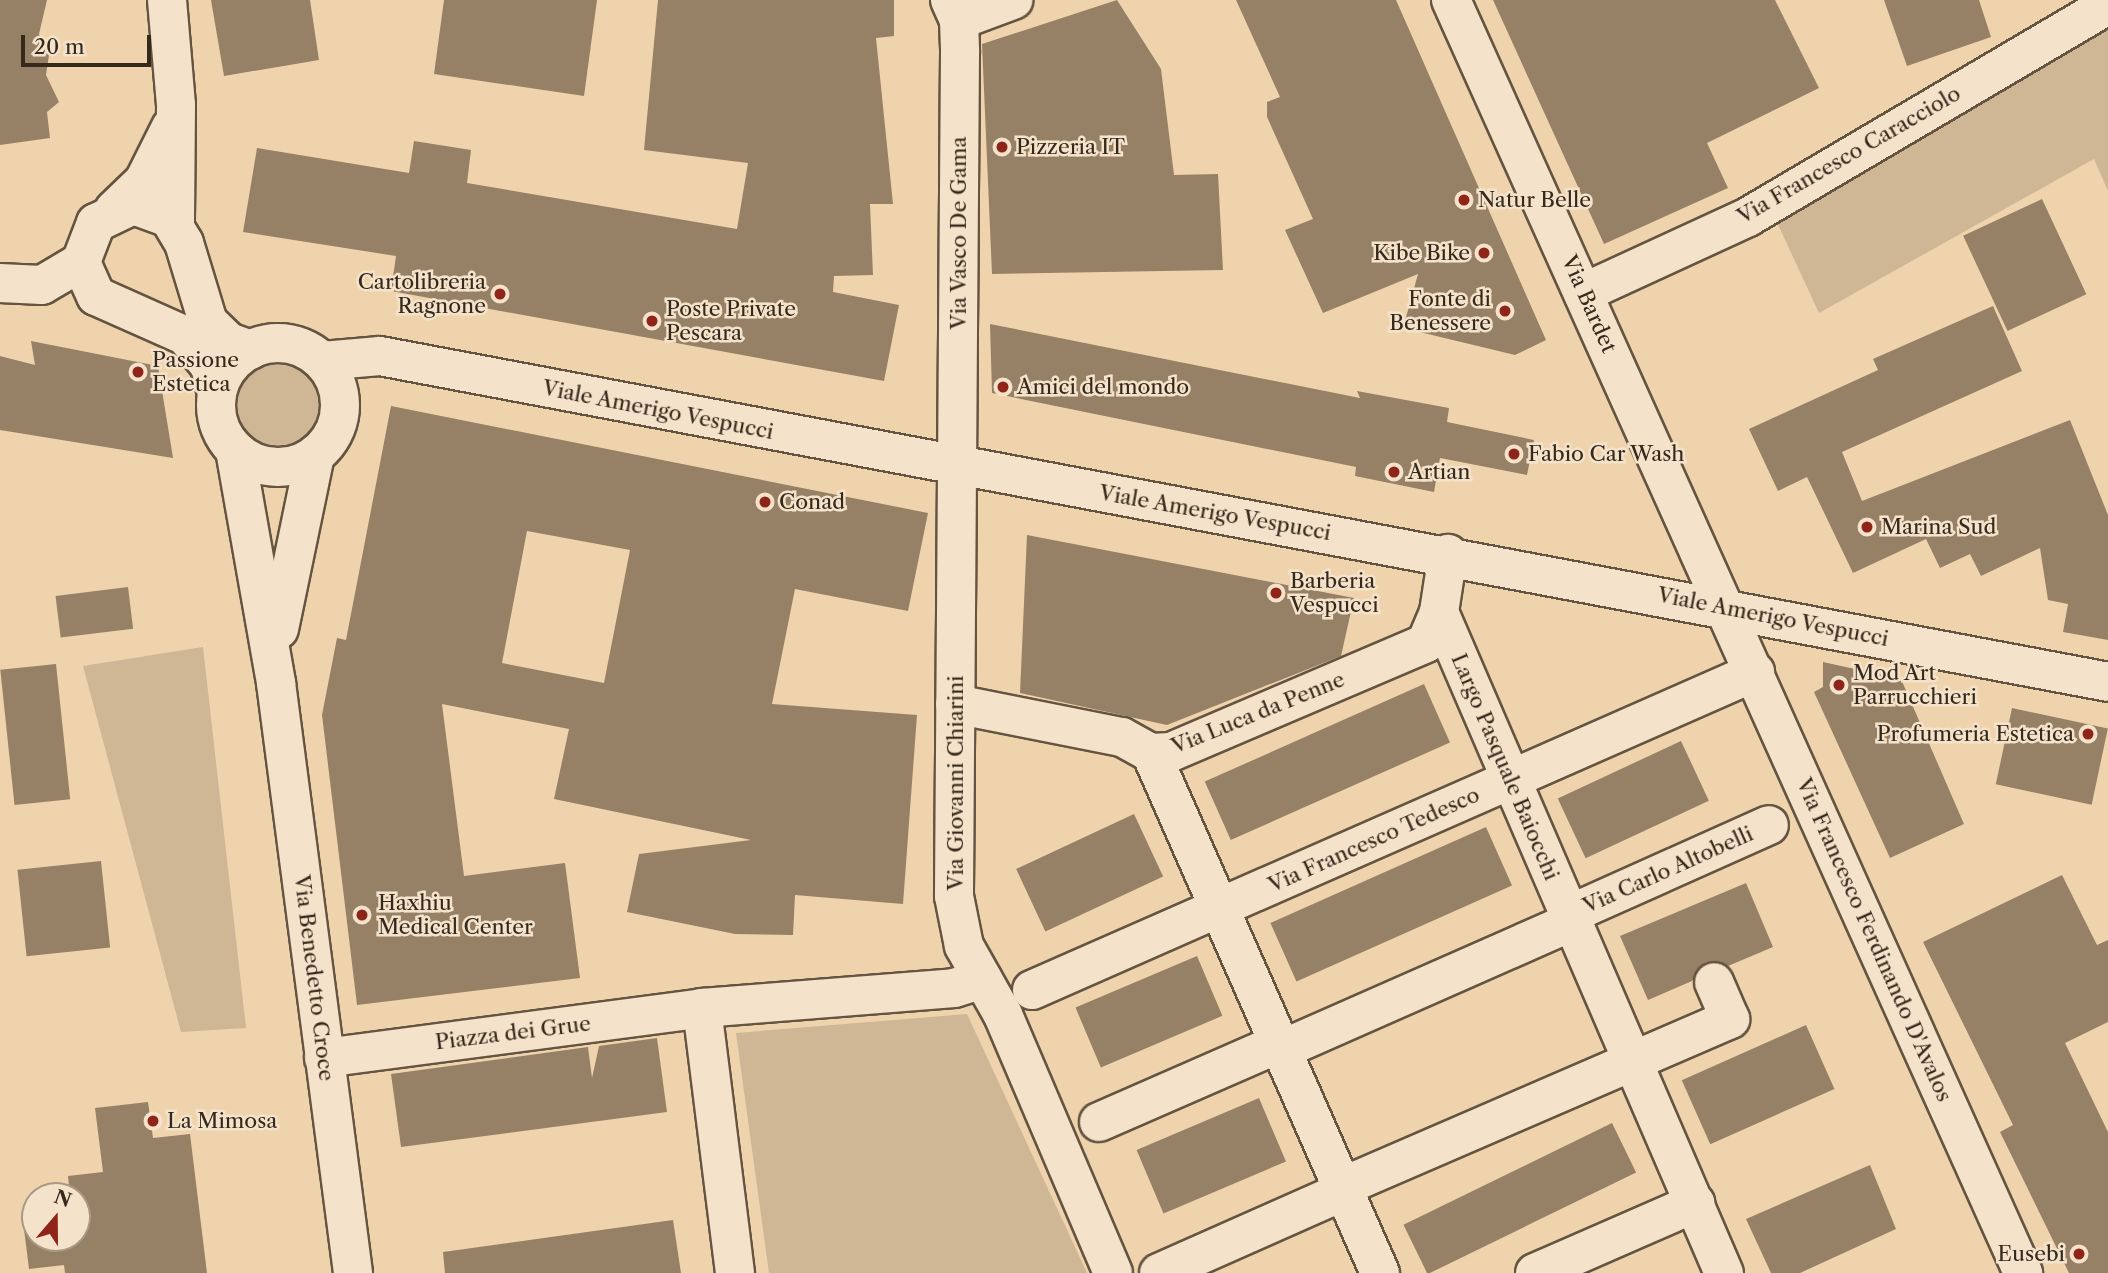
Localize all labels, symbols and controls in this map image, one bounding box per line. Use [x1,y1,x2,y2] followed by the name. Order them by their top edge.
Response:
[24,21,154,65] scale bar
[34,34,85,59] text: 20 m
[1733,81,1965,229] street label: Via Francesco Caracciolo
[1016,134,1125,160] place label: Pizzeria IT
[946,136,972,330] street label: Via Vasco De Gama
[994,139,1010,155] marker: Pizzeria IT
[1478,187,1591,213] place label: Natur Belle
[1456,192,1472,208] marker: Natur Belle
[1373,240,1470,266] place label: Kibe Bike
[1476,245,1492,261] marker: Kibe Bike
[1556,251,1622,357] street label: Via Bardet
[358,269,486,319] place label: Cartolibreria Ragnone
[492,286,508,302] marker: Cartolibreria Ragnone
[1389,286,1491,336] place label: Fonte di Benessere
[666,296,796,346] place label: Poste Private Pescara
[1497,303,1513,319] marker: Fonte di Benessere
[644,313,660,329] marker: Poste Private Pescara
[152,347,239,397] place label: Passione Estetica
[130,364,146,380] marker: Passione Estetica
[1017,374,1189,400] place label: Amici del mondo
[540,375,776,445] street label: Viale Amerigo Vespucci
[995,379,1011,395] marker: Amici del mondo
[1528,441,1686,467] place label: Fabio Car Wash
[1506,446,1522,462] marker: Fabio Car Wash
[1408,459,1470,485] place label: Artian
[1386,464,1402,480] marker: Artian
[1096,480,1334,546] street label: Viale Amerigo Vespucci
[779,489,845,515] place label: Conad
[757,494,773,510] marker: Conad
[1881,514,1996,540] place label: Marina Sud
[1859,519,1875,535] marker: Marina Sud
[1290,568,1379,618] place label: Barberia Vespucci
[1655,582,1891,652] street label: Viale Amerigo Vespucci
[1268,585,1284,601] marker: Barberia Vespucci
[1446,650,1564,884] street label: Largo Pasquale Baiocchi
[1853,660,1977,710] place label: Mod Art Parrucchieri
[1167,667,1349,759] street label: Via Luca da Penne
[943,675,969,891] street label: Via Giovanni Chiarini
[1831,677,1847,693] marker: Mod Art Parrucchieri
[1876,721,2074,747] place label: Profumeria Estetica
[2080,726,2096,742] marker: Profumeria Estetica
[1791,774,1957,1106] street label: Via Francesco Ferdinando D'Avalos
[1264,782,1484,898] street label: Via Francesco Tedesco
[1579,821,1757,919] street label: Via Carlo Altobelli
[289,873,339,1083] street label: Via Benedetto Croce
[378,890,533,940] place label: Haxhiu Medical Center
[352,905,372,925] marker: Haxhiu Medical Center
[434,1011,592,1055] street label: Piazza dei Grue
[167,1108,278,1134] place label: La Mimosa
[145,1113,161,1129] marker: La Mimosa
[21,1182,91,1252] north arrow
[51,1185,74,1212] text: N
[1998,1241,2065,1267] place label: Eusebi
[2071,1246,2087,1262] marker: Eusebi

